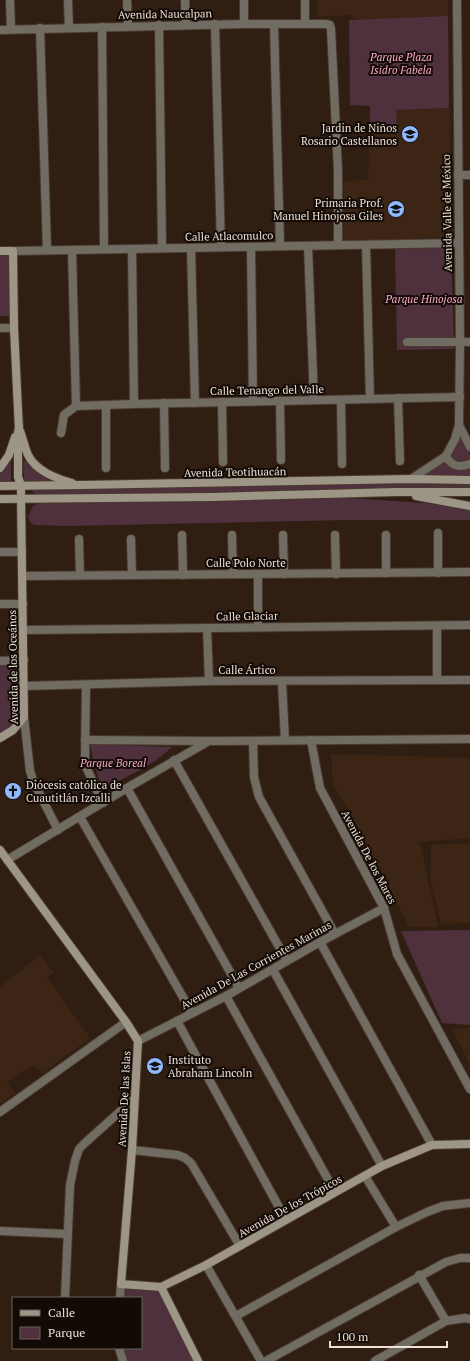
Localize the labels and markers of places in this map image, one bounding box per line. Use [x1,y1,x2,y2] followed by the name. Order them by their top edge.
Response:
[301,121,397,148] place label: Jardin de Niños Rosario Castellanos
[400,124,420,144] school or university icon: Jardin de Niños Rosario Castellanos
[273,196,383,223] place label: Primaria Prof. Manuel Hinojosa Giles
[386,199,406,219] school or university icon: Primaria Prof. Manuel Hinojosa Giles
[26,778,122,805] place label: Diócesis católica de Cuautitlán Izcalli
[3,781,23,801] church icon: Diócesis católica de Cuautitlán Izcalli
[168,1053,253,1080] place label: Instituto Abraham Lincoln
[145,1056,165,1076] school or university icon: Instituto Abraham Lincoln

